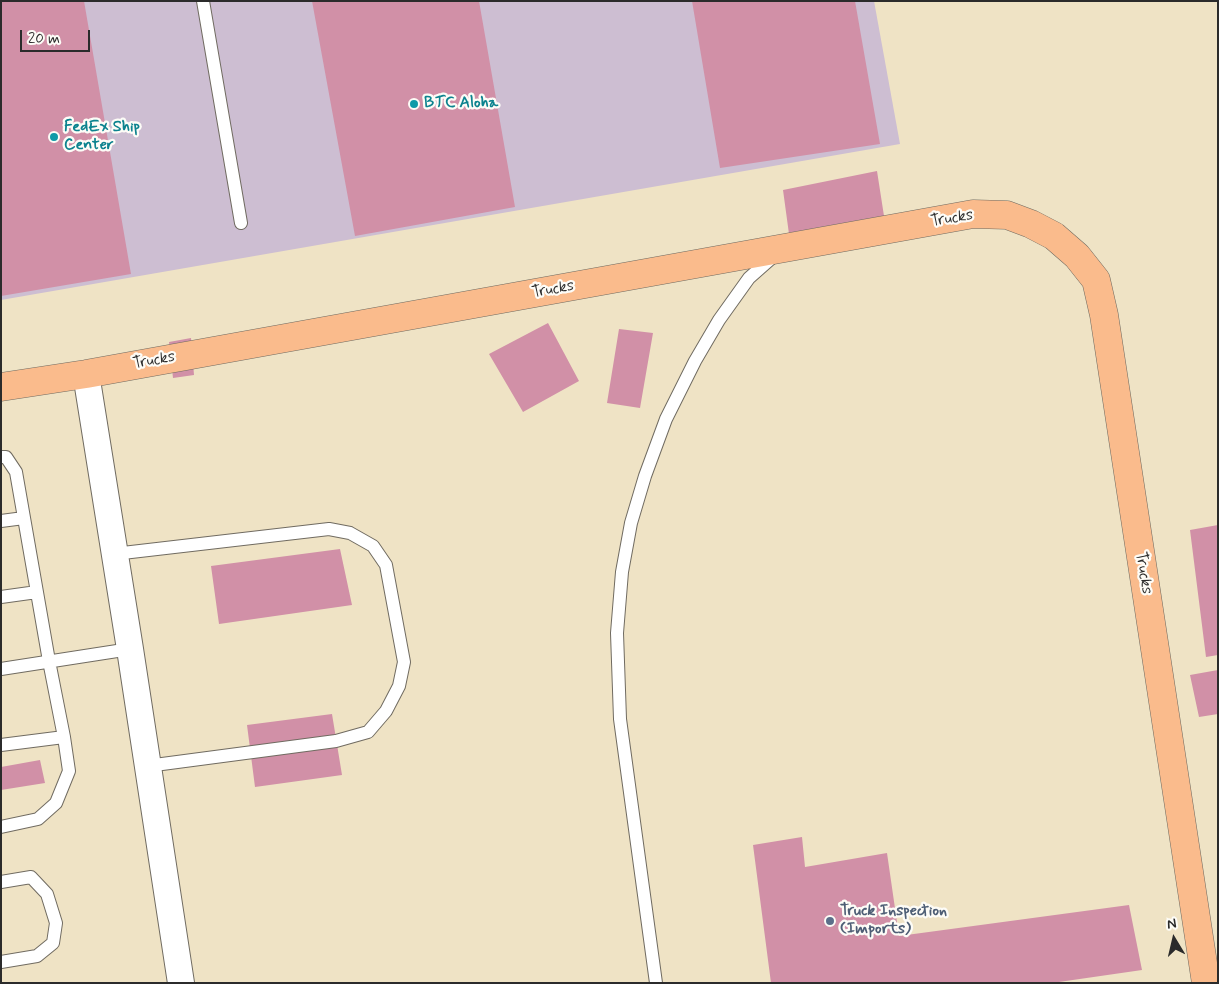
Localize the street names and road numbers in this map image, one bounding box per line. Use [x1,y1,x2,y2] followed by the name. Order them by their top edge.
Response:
[929,206,975,232] street label: Trucks
[530,277,576,303] street label: Trucks
[131,348,177,374] street label: Trucks
[1130,550,1156,596] street label: Trucks

